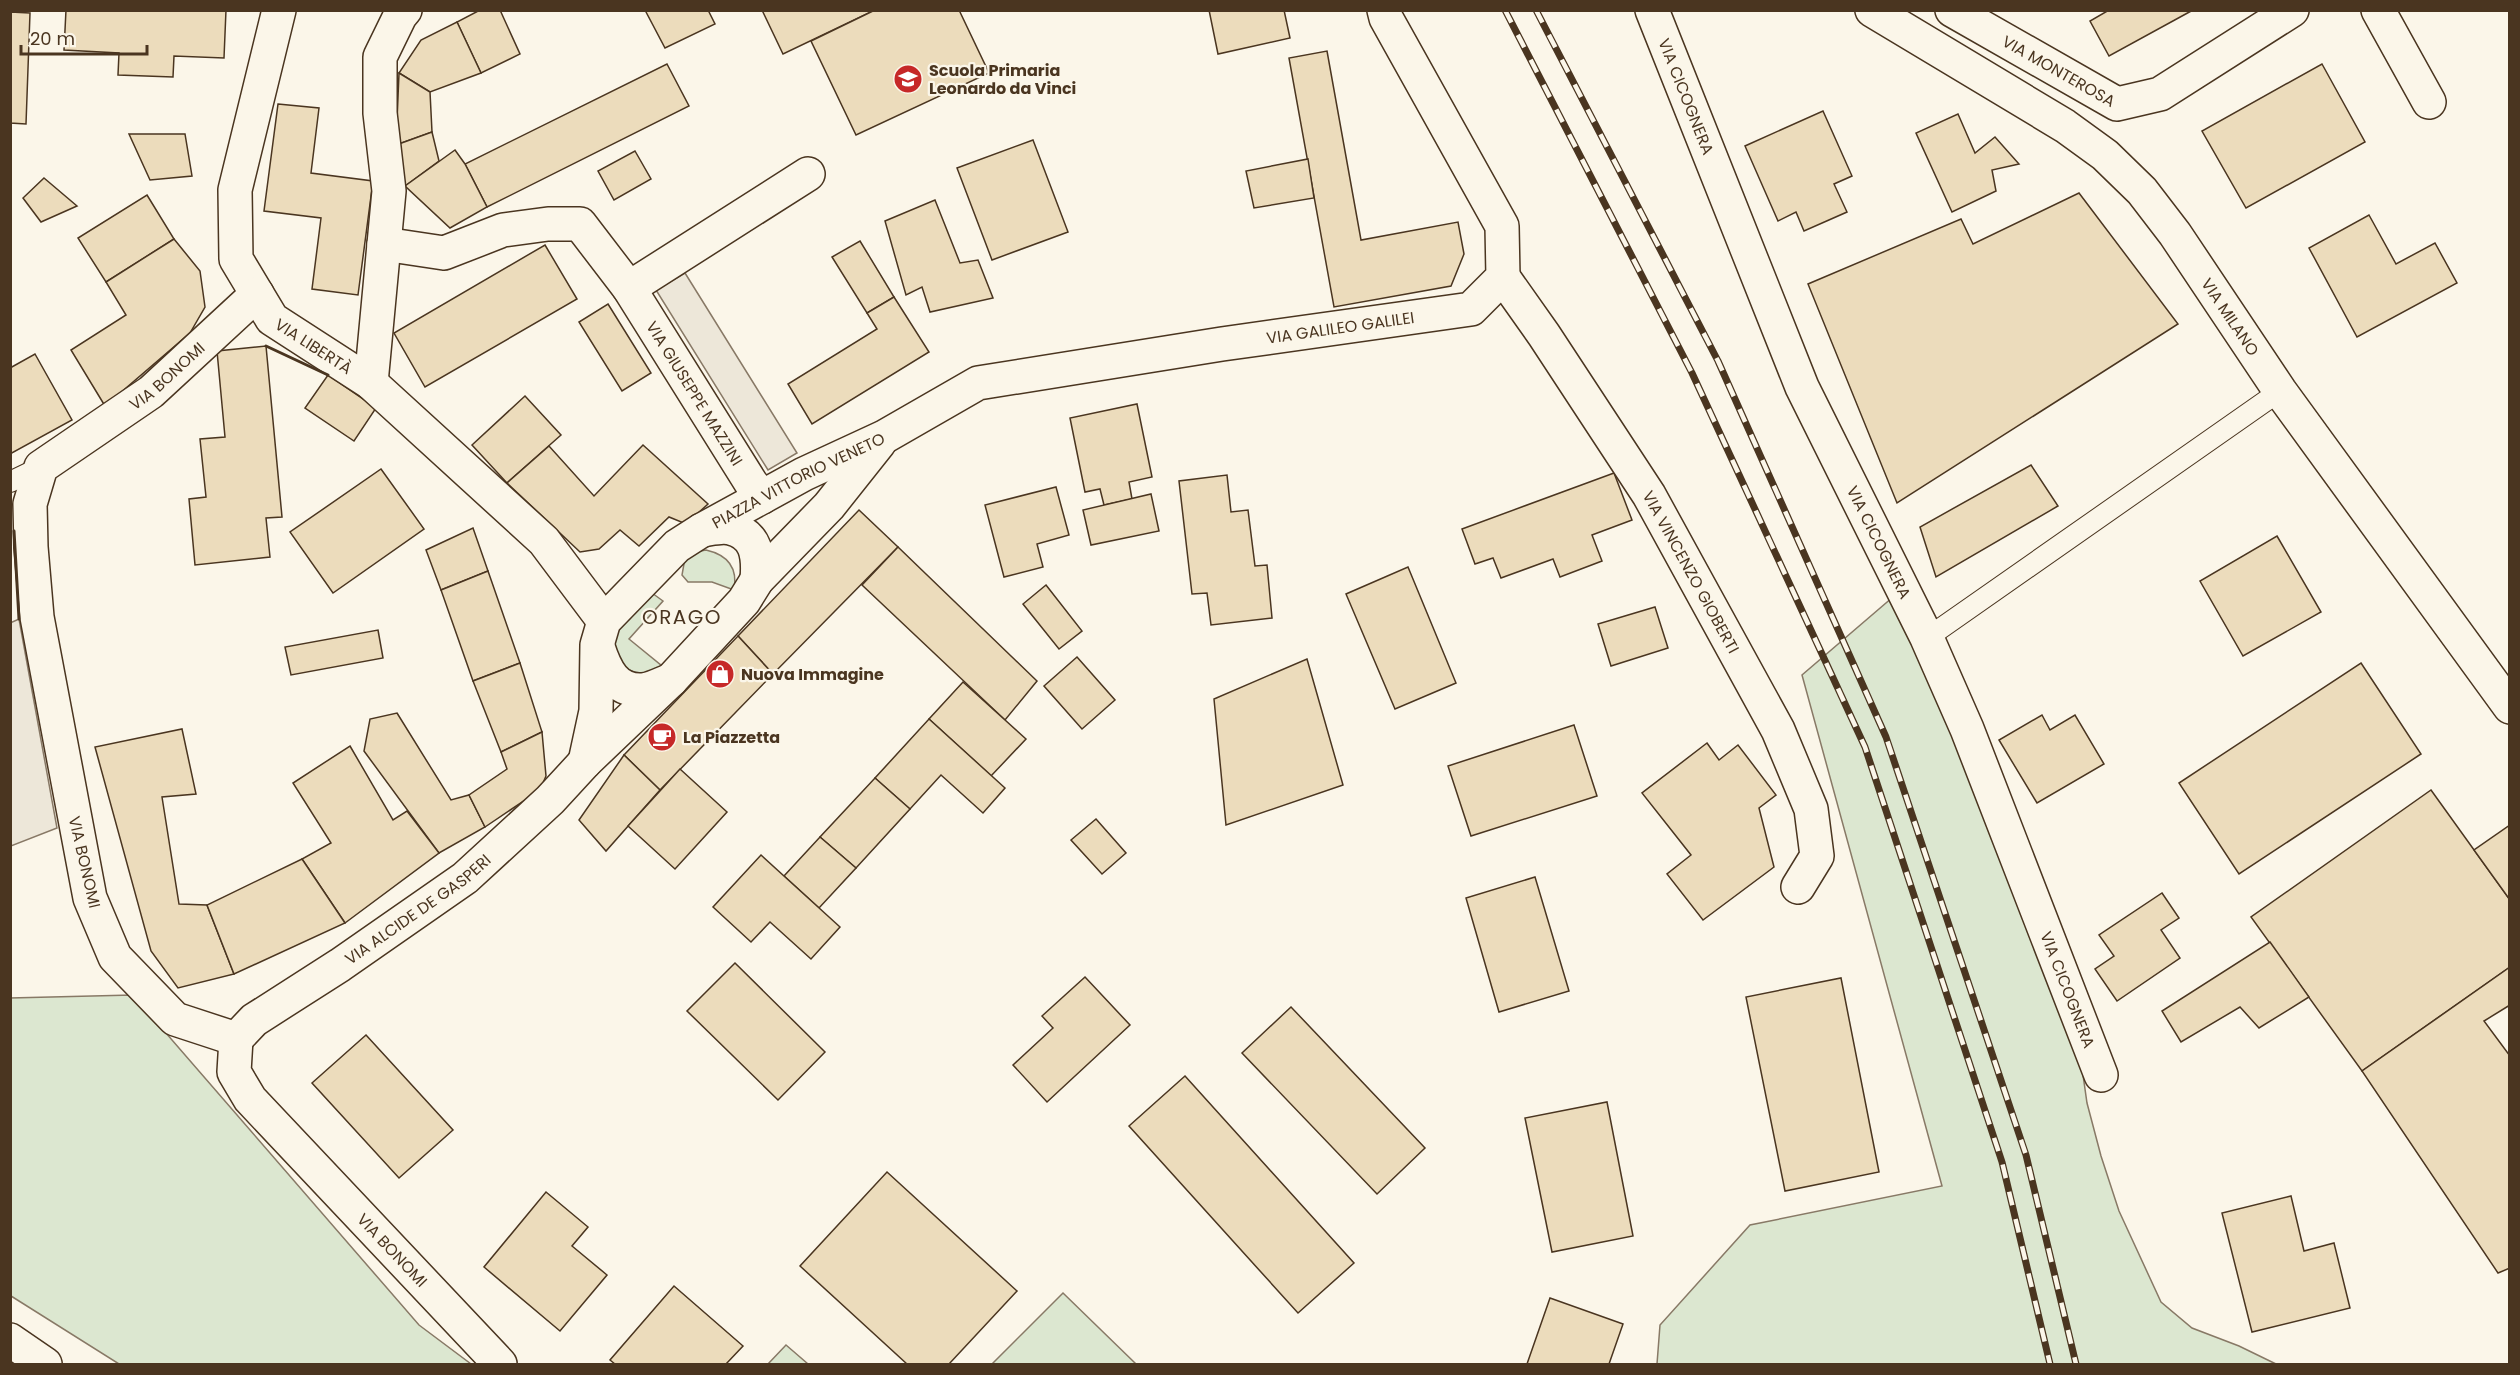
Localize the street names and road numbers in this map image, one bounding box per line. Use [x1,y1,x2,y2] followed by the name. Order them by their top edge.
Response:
[1998,30,2120,113] street label: VIA MONTEROSA
[1652,35,1720,158] street label: VIA CICOGNERA
[2196,274,2264,360] street label: VIA MILANO
[1265,306,1416,350] street label: VIA GALILEO GALILEI
[270,313,357,380] street label: VIA LIBERTÀ
[640,317,748,470] street label: VIA GIUSEPPE MAZZINI
[125,337,210,416] street label: VIA BONOMI
[708,427,889,534] street label: PIAZZA VITTORIO VENETO
[1841,482,1917,603] street label: VIA CICOGNERA
[1637,486,1745,658] street label: VIA VINCENZO GIOBERTI
[63,814,106,910] street label: VIA BONOMI
[340,849,496,970] street label: VIA ALCIDE DE GASPERI
[2034,928,2101,1052] street label: VIA CICOGNERA
[352,1208,433,1292] street label: VIA BONOMI

